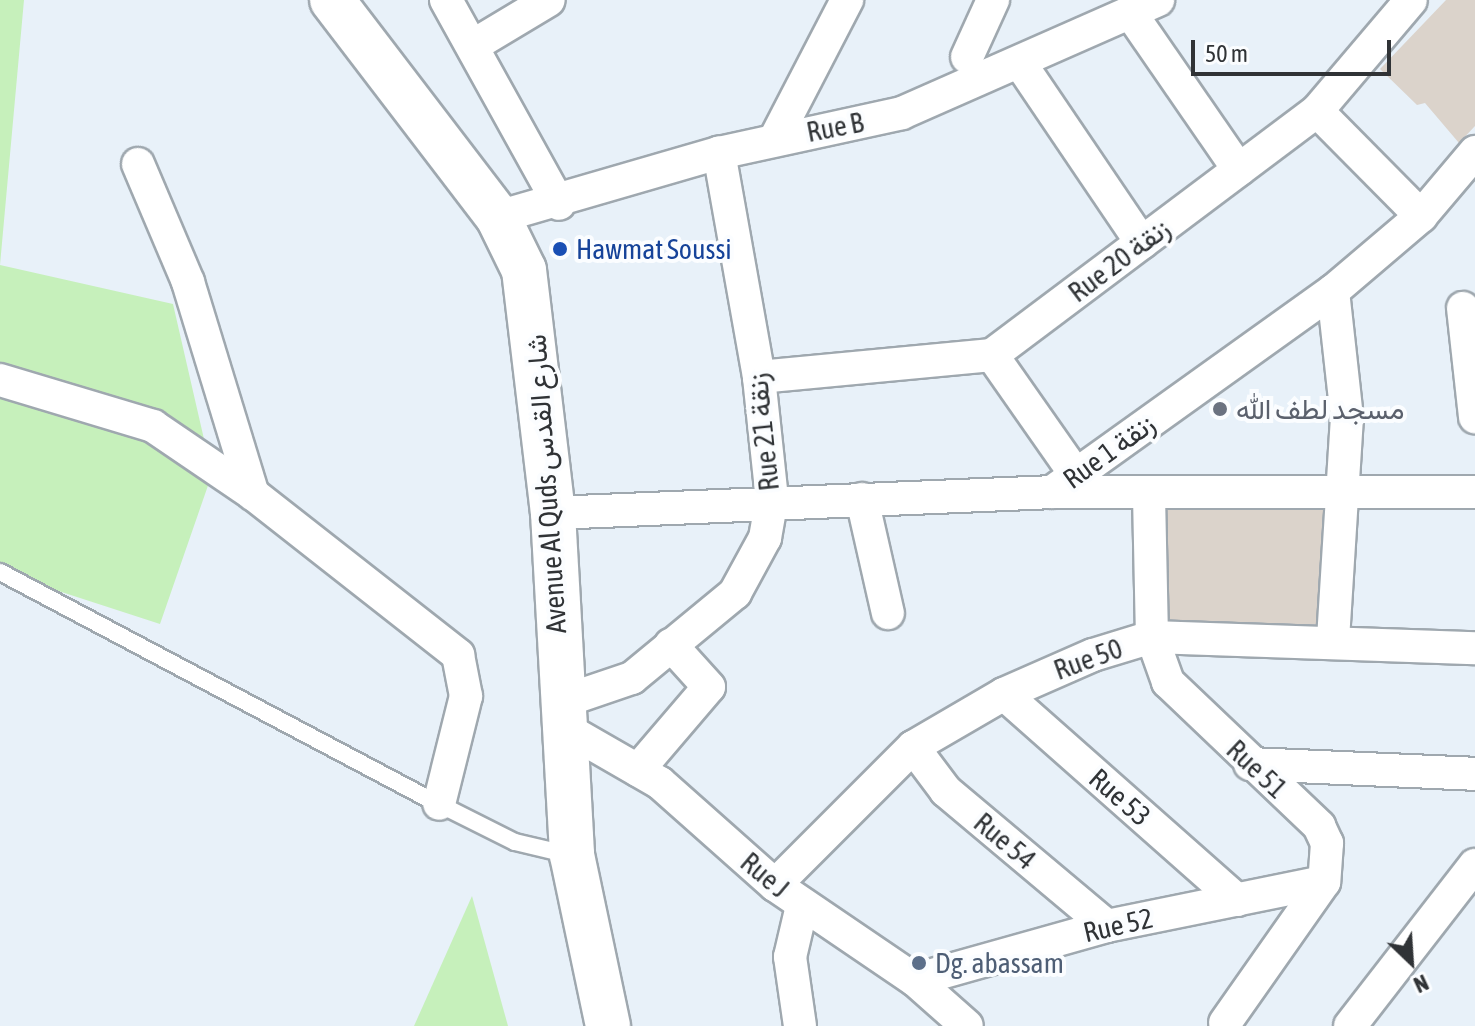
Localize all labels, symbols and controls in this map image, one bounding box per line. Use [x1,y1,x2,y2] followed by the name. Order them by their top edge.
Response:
[1195,24,1395,74] scale bar
[1205,40,1248,67] text: 50 m
[804,105,866,149] street label: Rue B
[1062,211,1176,309] street label: Rue 20 زنقة
[576,232,732,266] place label: Hawmat Soussi
[551,240,569,258] marker: Hawmat Soussi
[519,333,573,635] street label: Avenue Al Quds شارع القدس
[740,371,786,493] street label: Rue 21 زنقة
[1236,392,1404,426] place label: مسجد لطف الله
[1211,400,1229,418] marker: مسجد لطف الله
[1057,406,1161,496] street label: Rue 1 زنقة
[1049,631,1127,687] street label: Rue 50
[1220,733,1294,805] street label: Rue 51
[1082,761,1158,833] street label: Rue 53
[967,806,1043,876] street label: Rue 54
[734,845,796,905] street label: Rue J
[1080,901,1156,949] street label: Rue 52
[1371,922,1451,1002] north arrow
[935,946,1064,980] place label: Dg. abassam
[910,954,928,972] marker: Dg. abassam
[1410,969,1433,998] text: N

